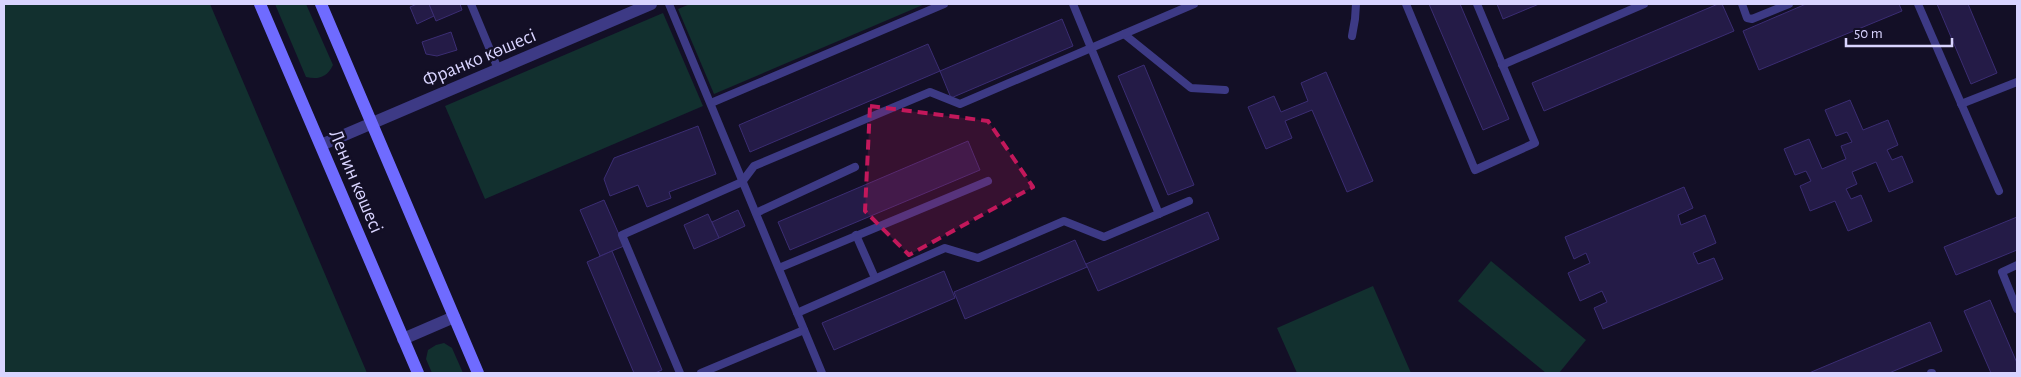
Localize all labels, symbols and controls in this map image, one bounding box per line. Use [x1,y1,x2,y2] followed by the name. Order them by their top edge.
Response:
[1846,15,1952,47] scale bar
[420,25,539,91] street label: Франко көшесі
[1854,26,1883,41] text: 50 m
[325,127,387,236] street label: Ленин көшесі

